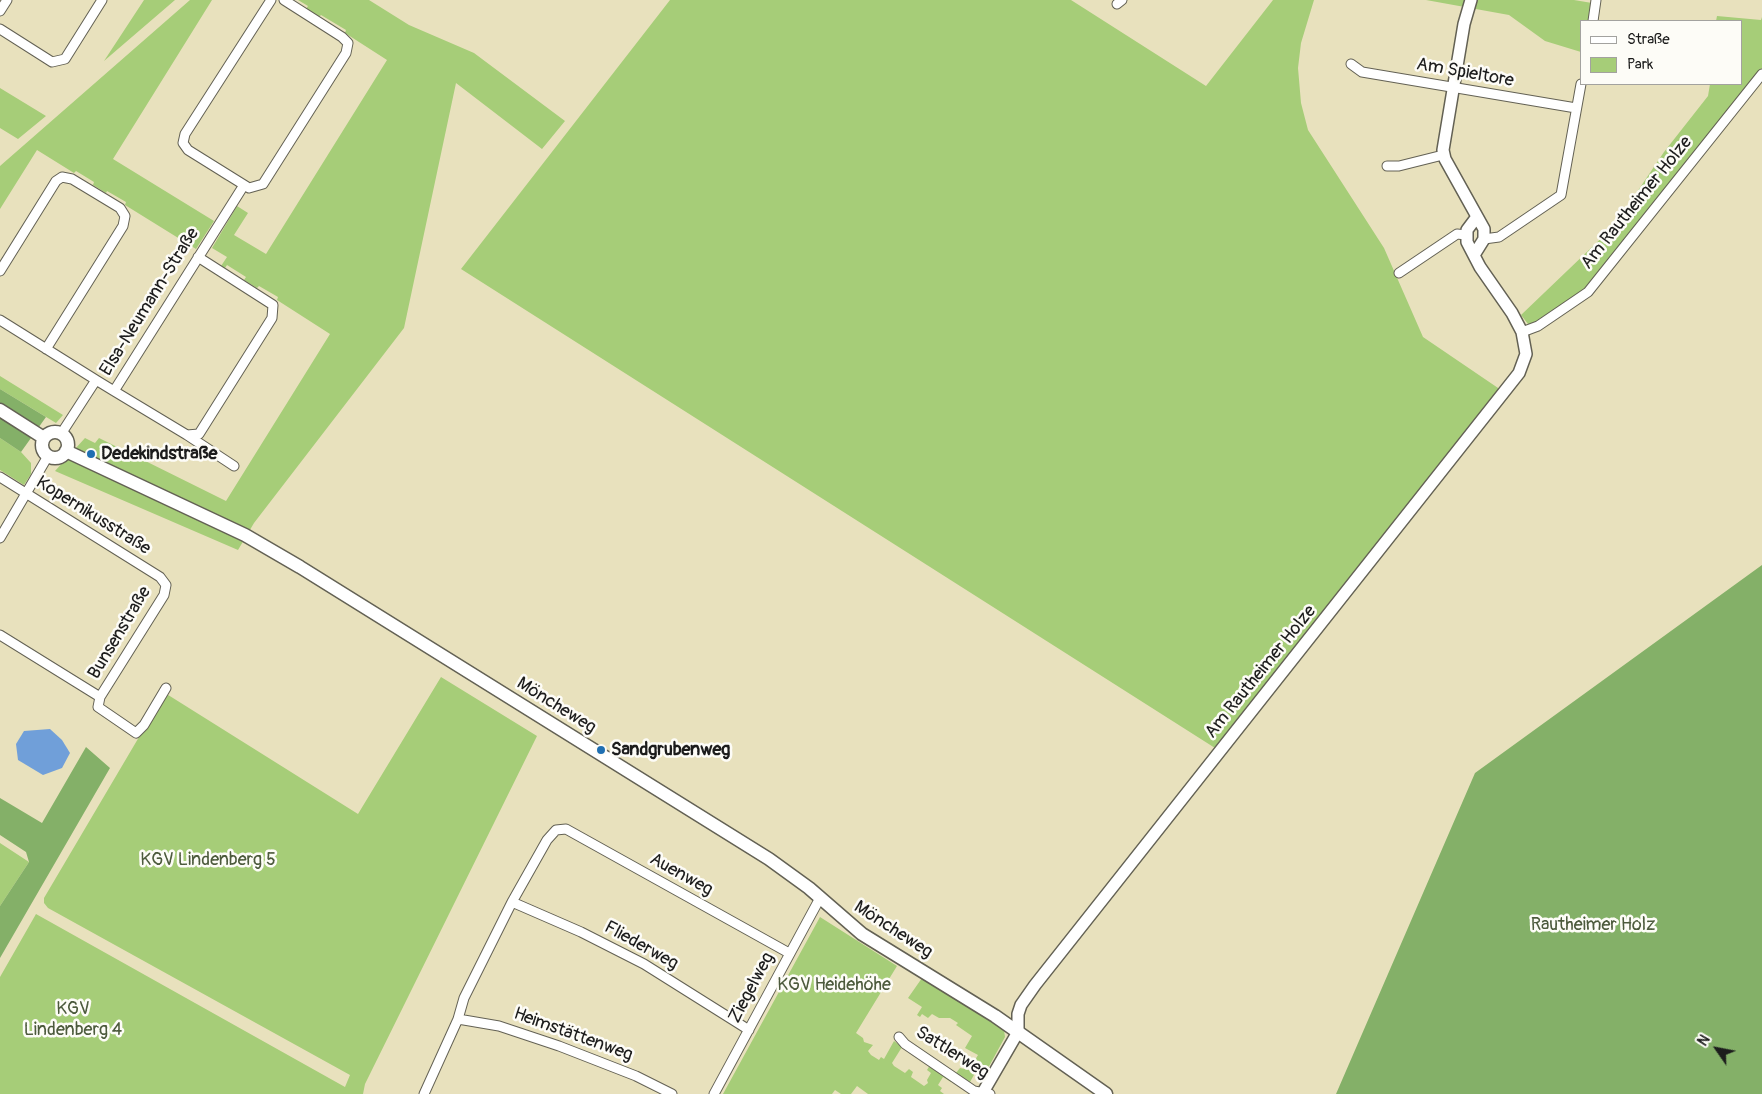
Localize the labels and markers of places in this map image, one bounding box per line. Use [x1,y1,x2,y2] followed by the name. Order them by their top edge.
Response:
[101,443,217,465] place label: Dedekindstraße
[85,448,97,460] marker: Dedekindstraße
[611,739,730,761] place label: Sandgrubenweg
[595,744,607,756] marker: Sandgrubenweg

